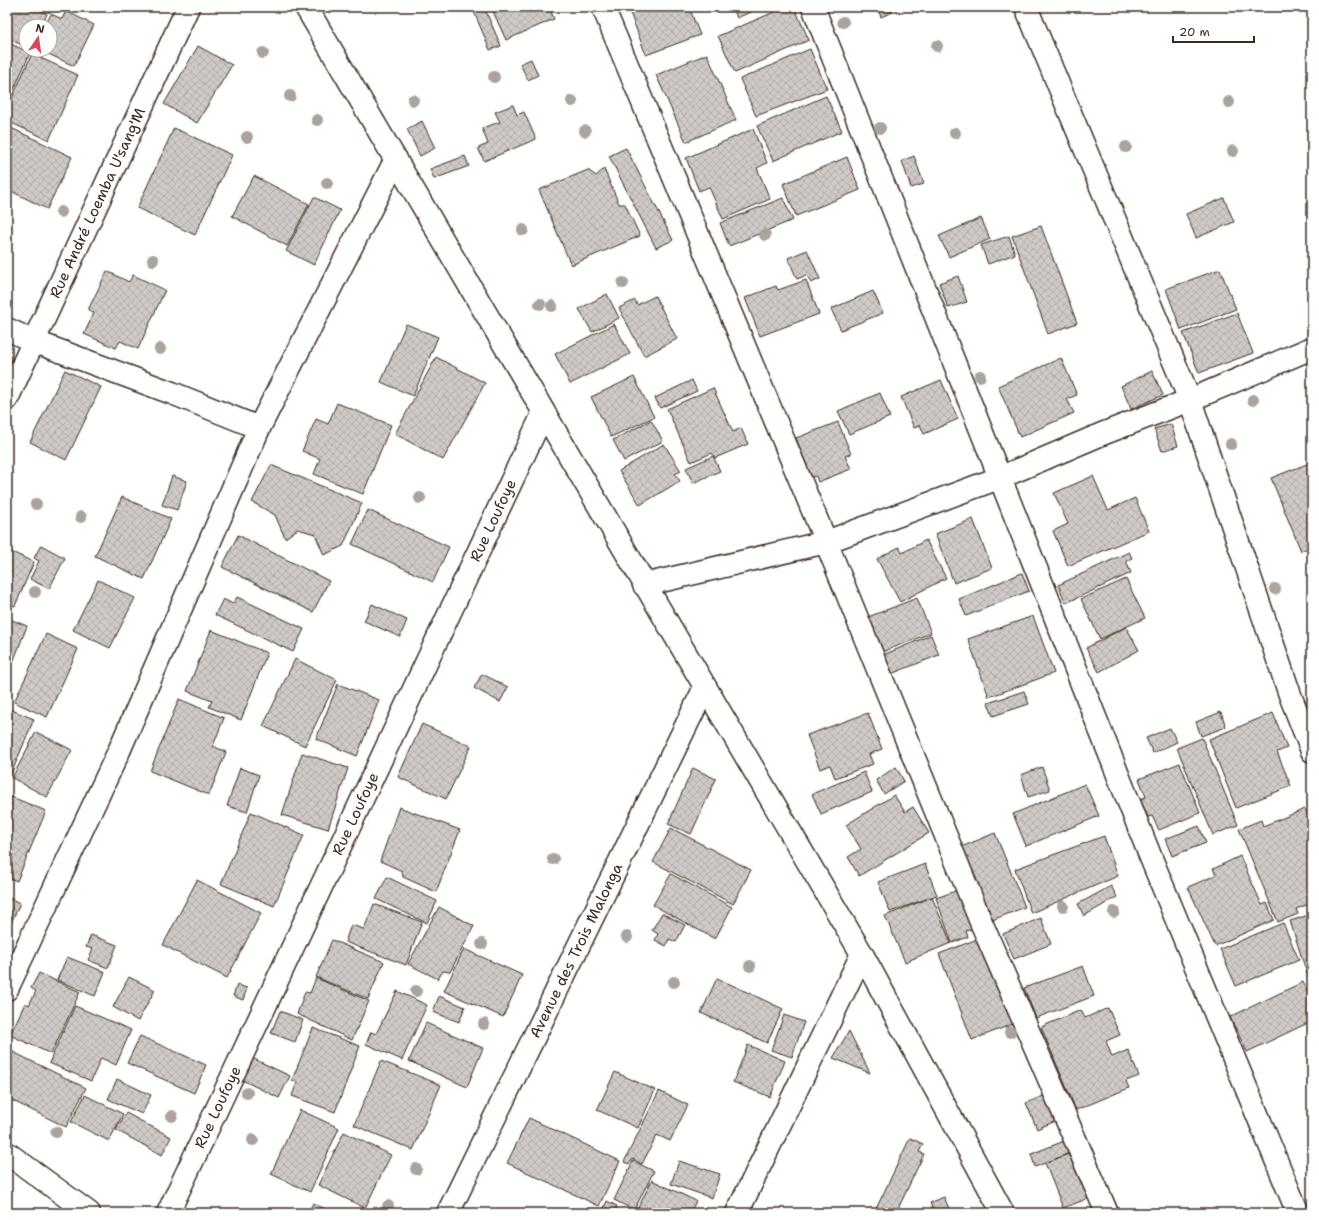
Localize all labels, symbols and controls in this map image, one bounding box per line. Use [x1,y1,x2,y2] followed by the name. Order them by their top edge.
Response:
[18,18,58,58] north arrow
[1173,18,1254,44] scale bar
[34,20,46,37] text: N
[1179,24,1210,40] text: 20 m
[45,104,150,301] street label: Rue André Loemba U'sang'M
[465,476,521,565] street label: Rue Loufoye
[327,769,383,858] street label: Rue Loufoye
[525,859,628,1042] street label: Avenue des Trois Malonga
[190,1063,246,1152] street label: Rue Loufoye

